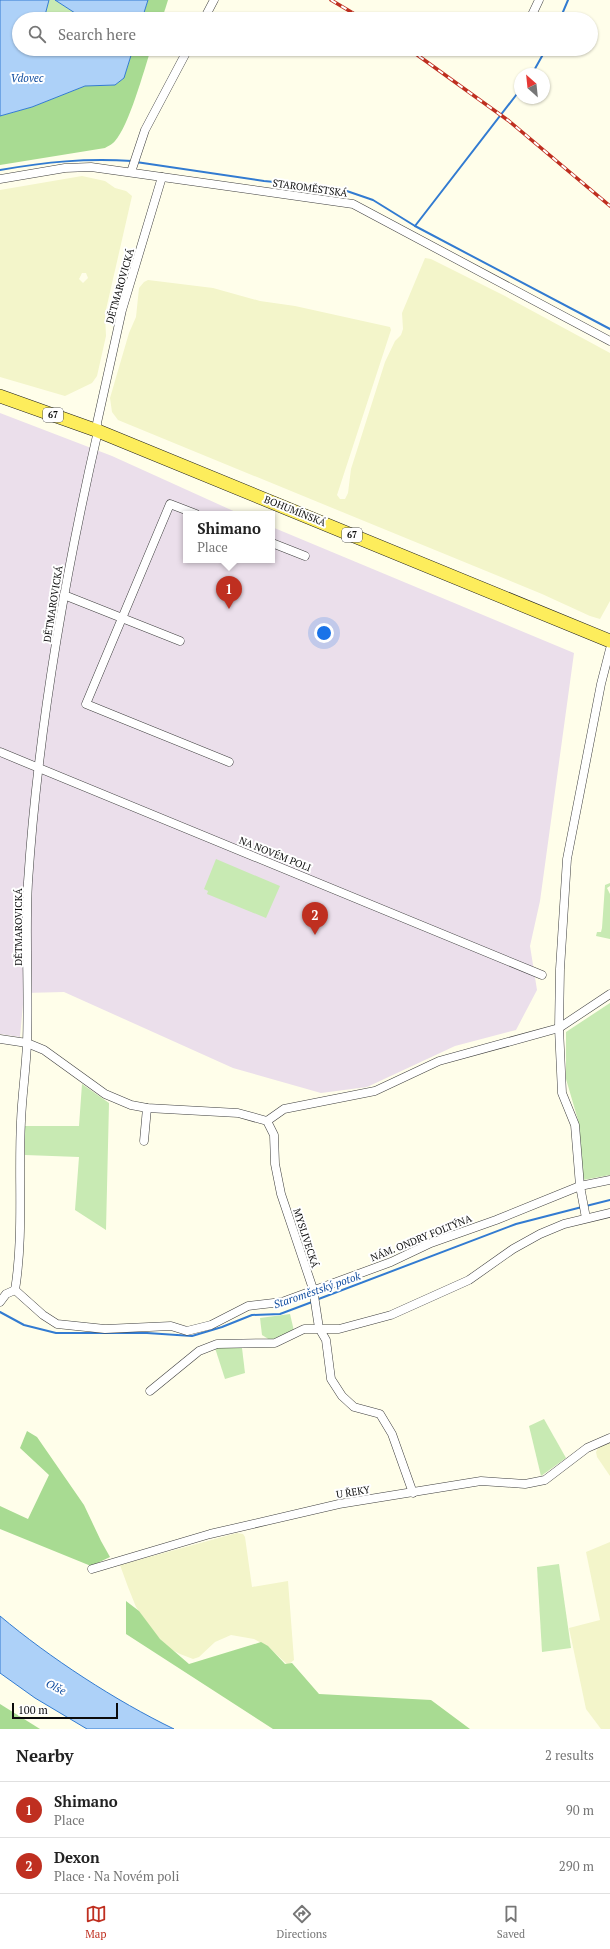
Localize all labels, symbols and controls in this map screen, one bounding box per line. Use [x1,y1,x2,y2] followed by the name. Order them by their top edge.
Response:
[12,12,598,56] search box
[26,23,48,45] icon: search
[58,24,136,44] text: Search here
[514,68,550,104] north arrow
[11,71,44,85] water label: Vdovec
[272,176,348,200] street label: STAROMĚSTSKÁ
[103,247,137,325] street label: DĚTMAROVICKÁ
[43,408,63,422] road number: 67
[262,493,328,529] street label: BOHUMÍNSKÁ
[183,511,275,563] popup
[197,518,261,538] text: Shimano
[342,528,362,542] road number: 67
[197,538,228,556] text: Place
[41,565,66,643] street label: DĚTMAROVICKÁ
[216,576,242,609] pin: 1
[314,623,334,643] your location
[237,834,313,875] street label: NA NOVÉM POLI
[12,888,25,966] street label: DĚTMAROVICKÁ
[302,902,328,935] pin: 2
[290,1207,322,1269] street label: MYSLIVECKÁ
[368,1212,474,1264] street label: NÁM. ONDRY FOLTÝNA
[272,1268,363,1311] water label: Staroměstský potok
[335,1483,371,1501] street label: U ŘEKY
[44,1676,68,1698] water label: Olše
[12,1701,118,1720] scale bar
[18,1703,48,1717] text: 100 m
[16,1744,74,1767] text: Nearby
[545,1746,594,1764] text: 2 results
[54,1791,118,1811] text: Shimano
[25,1801,33,1819] text: 1
[566,1801,594,1819] text: 90 m
[54,1811,85,1829] text: Place
[54,1847,100,1867] text: Dexon
[25,1857,33,1875] text: 2
[559,1857,594,1875] text: 290 m
[54,1867,179,1885] text: Place · Na Novém poli
[85,1903,107,1941] tab: Map
[276,1903,327,1941] tab: Directions
[497,1903,525,1941] tab: Saved

